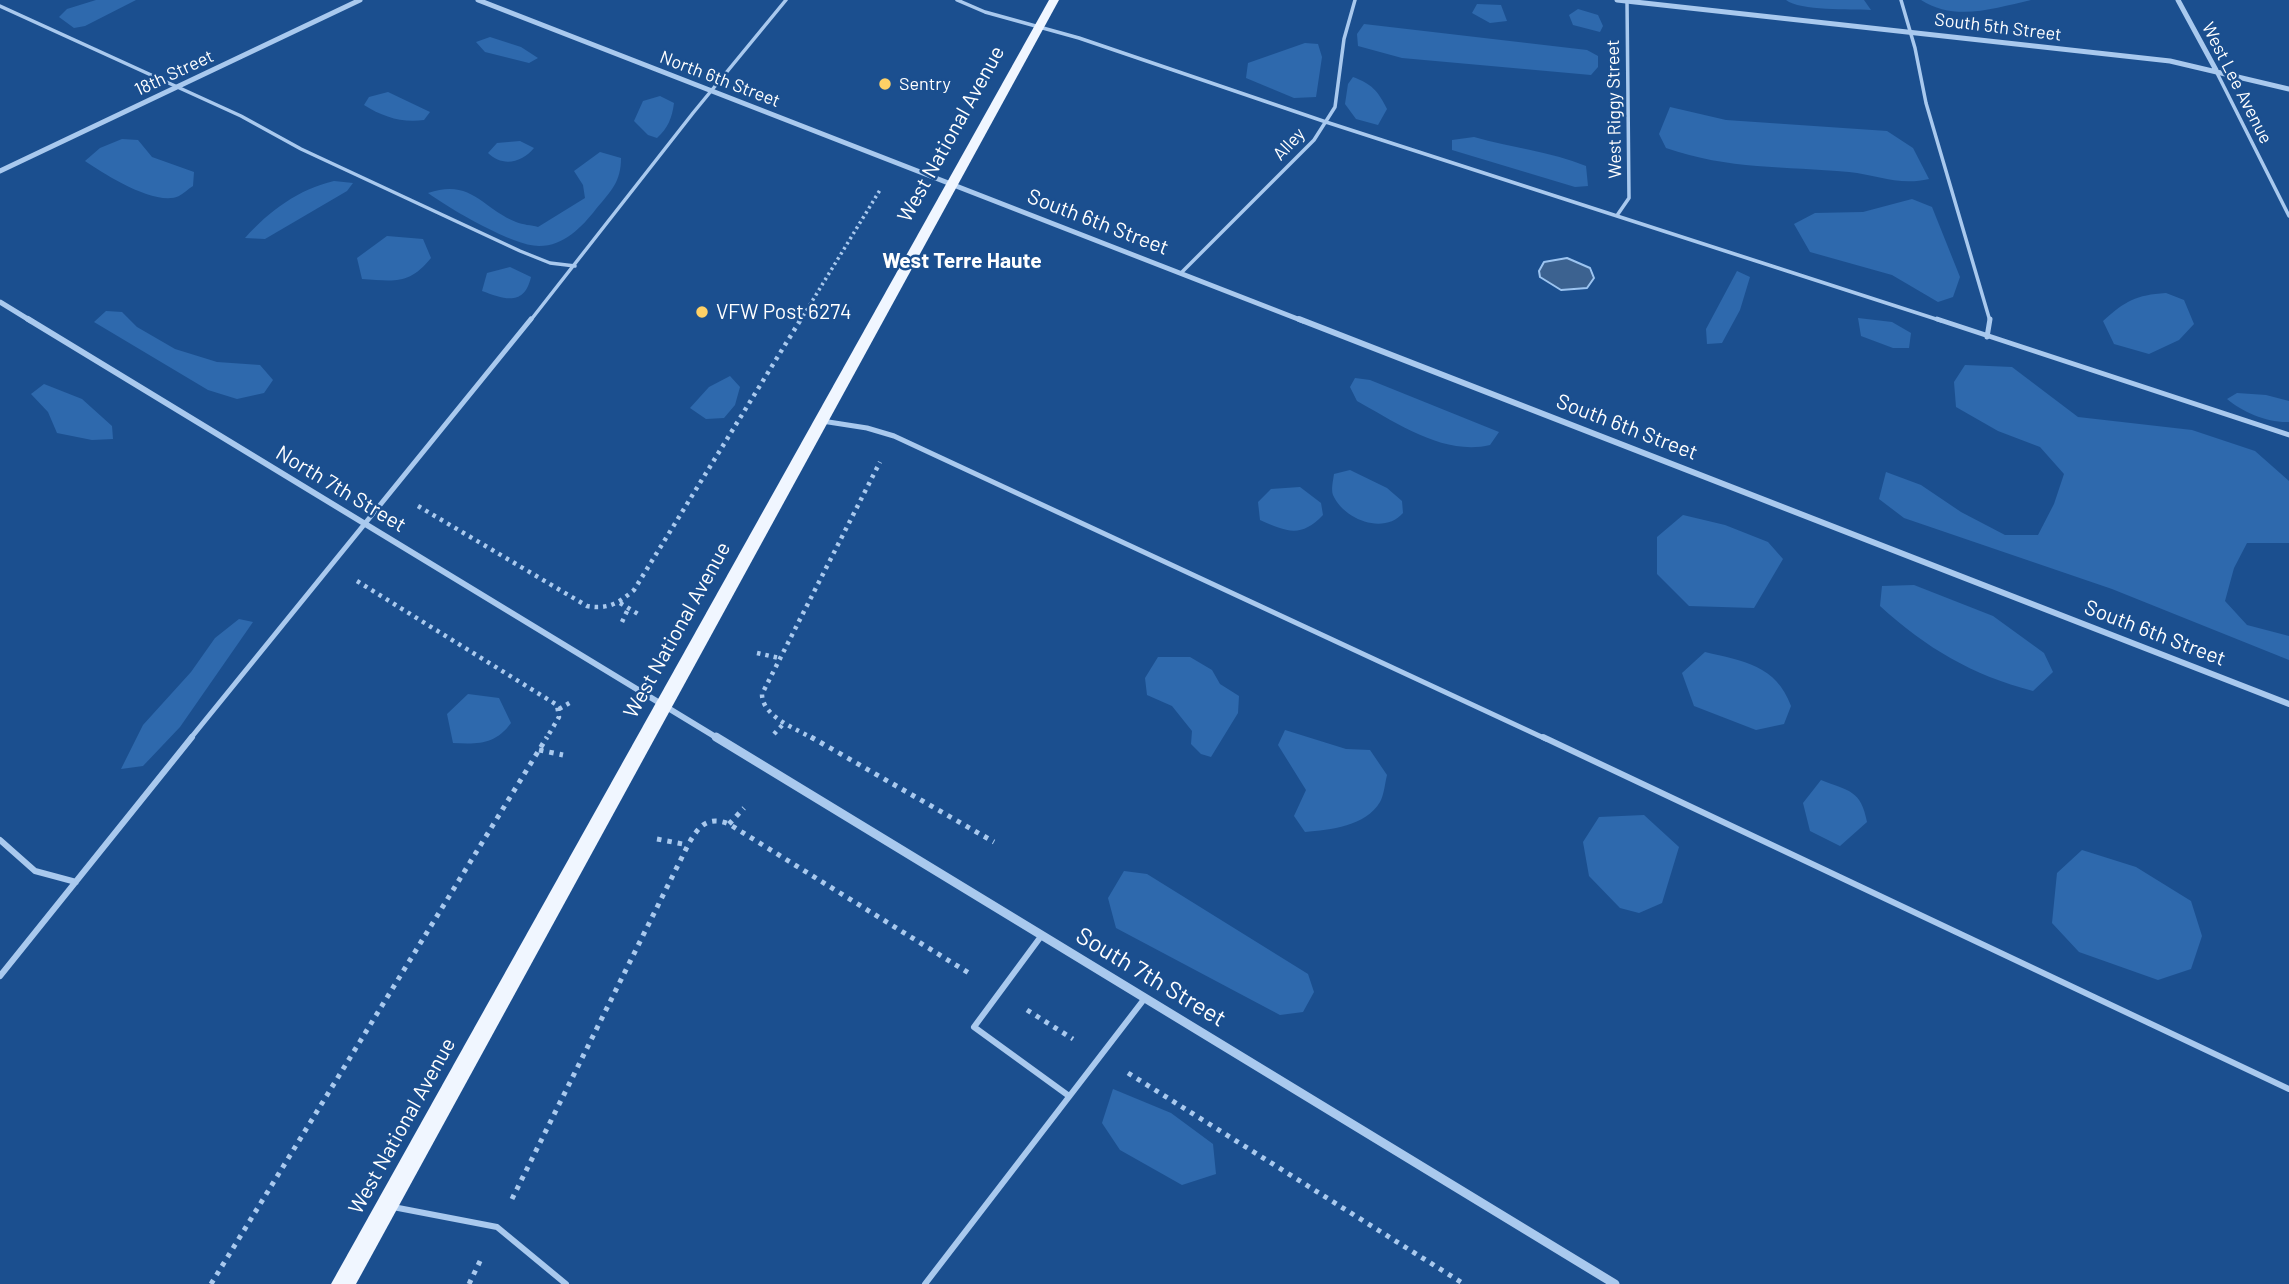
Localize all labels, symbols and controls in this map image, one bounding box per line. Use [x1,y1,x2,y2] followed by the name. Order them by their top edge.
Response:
[1933,8,2063,46] street label: South 5th Street
[2197,19,2277,147] street label: West Lee Avenue
[1602,39,1626,179] street label: West Riggy Street
[892,42,1010,226] street label: West National Avenue
[131,45,217,101] street label: 18th Street
[657,46,783,112] street label: North 6th Street
[899,73,951,95] place label: Sentry
[877,76,893,92] marker: Sentry
[1269,123,1309,165] street label: Alley
[1024,183,1172,261] street label: South 6th Street
[882,248,1042,274] district label: West Terre Haute
[716,299,852,325] place label: VFW Post 6274
[694,304,710,320] marker: VFW Post 6274
[1553,388,1701,466] street label: South 6th Street
[271,440,411,538] street label: North 7th Street
[618,538,736,722] street label: West National Avenue
[2081,594,2229,672] street label: South 6th Street
[1071,921,1231,1033] street label: South 7th Street
[343,1034,461,1218] street label: West National Avenue

